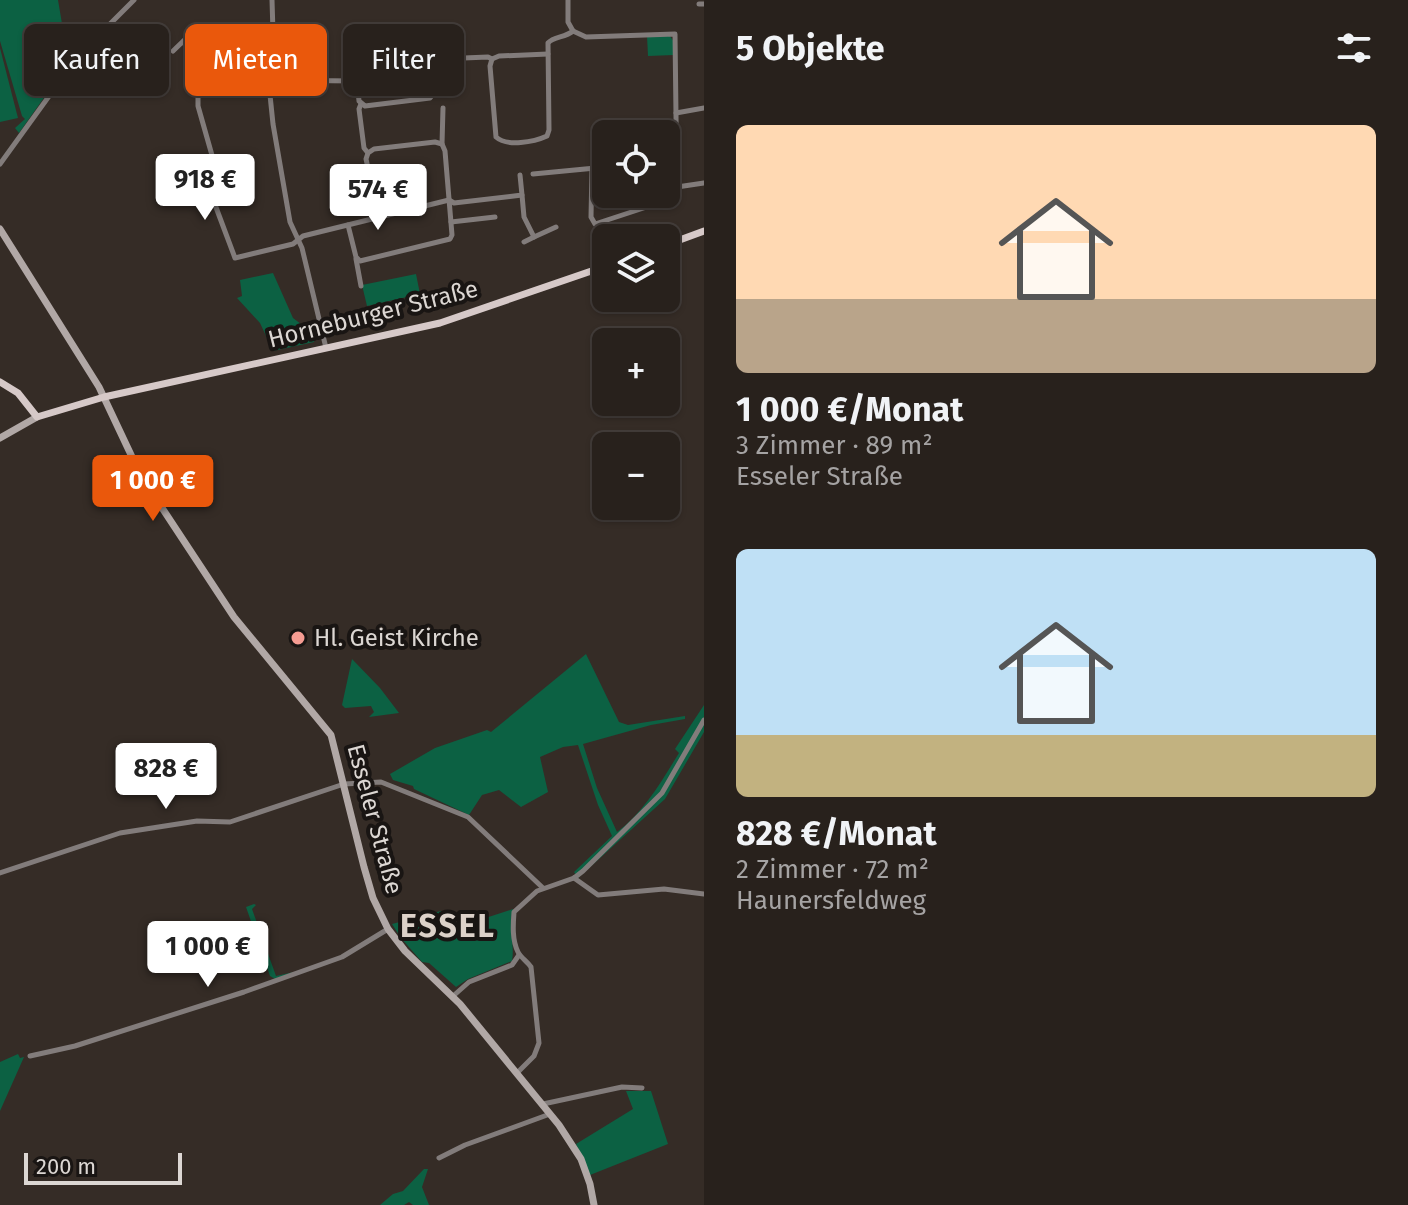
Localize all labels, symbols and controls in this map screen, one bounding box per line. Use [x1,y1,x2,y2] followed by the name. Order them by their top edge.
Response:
[24,24,169,96] chip: Kaufen
[185,24,327,96] chip: Mieten
[343,24,464,96] chip: Filter
[1332,26,1376,70] icon: filters
[736,28,884,69] text: 5 Objekte
[592,120,680,520] map controls
[592,120,680,208] button: locate
[149,154,261,222] pin: 918 €
[174,164,236,195] text: 918 €
[322,164,434,232] pin: 574 €
[348,174,408,205] text: 574 €
[984,177,1128,321] icon: home
[592,224,680,312] button: layers
[265,274,481,354] street label: Horneburger Straße
[592,328,680,416] button: +
[736,389,963,430] text: 1 000 €/Monat
[736,430,933,461] text: 3 Zimmer · 89 m²
[592,432,680,520] button: −
[79,455,227,523] pin: 1 000 €
[736,461,903,492] text: Esseler Straße
[110,465,196,496] text: 1 000 €
[984,601,1128,745] icon: home
[314,624,479,652] place label: Hl. Geist Kirche
[289,629,307,647] marker: Hl. Geist Kirche
[342,741,408,897] street label: Esseler Straße
[110,743,222,811] pin: 828 €
[134,753,198,784] text: 828 €
[736,813,937,854] text: 828 €/Monat
[736,854,929,885] text: 2 Zimmer · 72 m²
[736,885,926,916] text: Haunersfeldweg
[400,907,496,945] district label: ESSEL
[134,921,282,989] pin: 1 000 €
[165,931,251,962] text: 1 000 €
[24,1149,182,1185] scale bar
[36,1153,96,1180] text: 200 m

